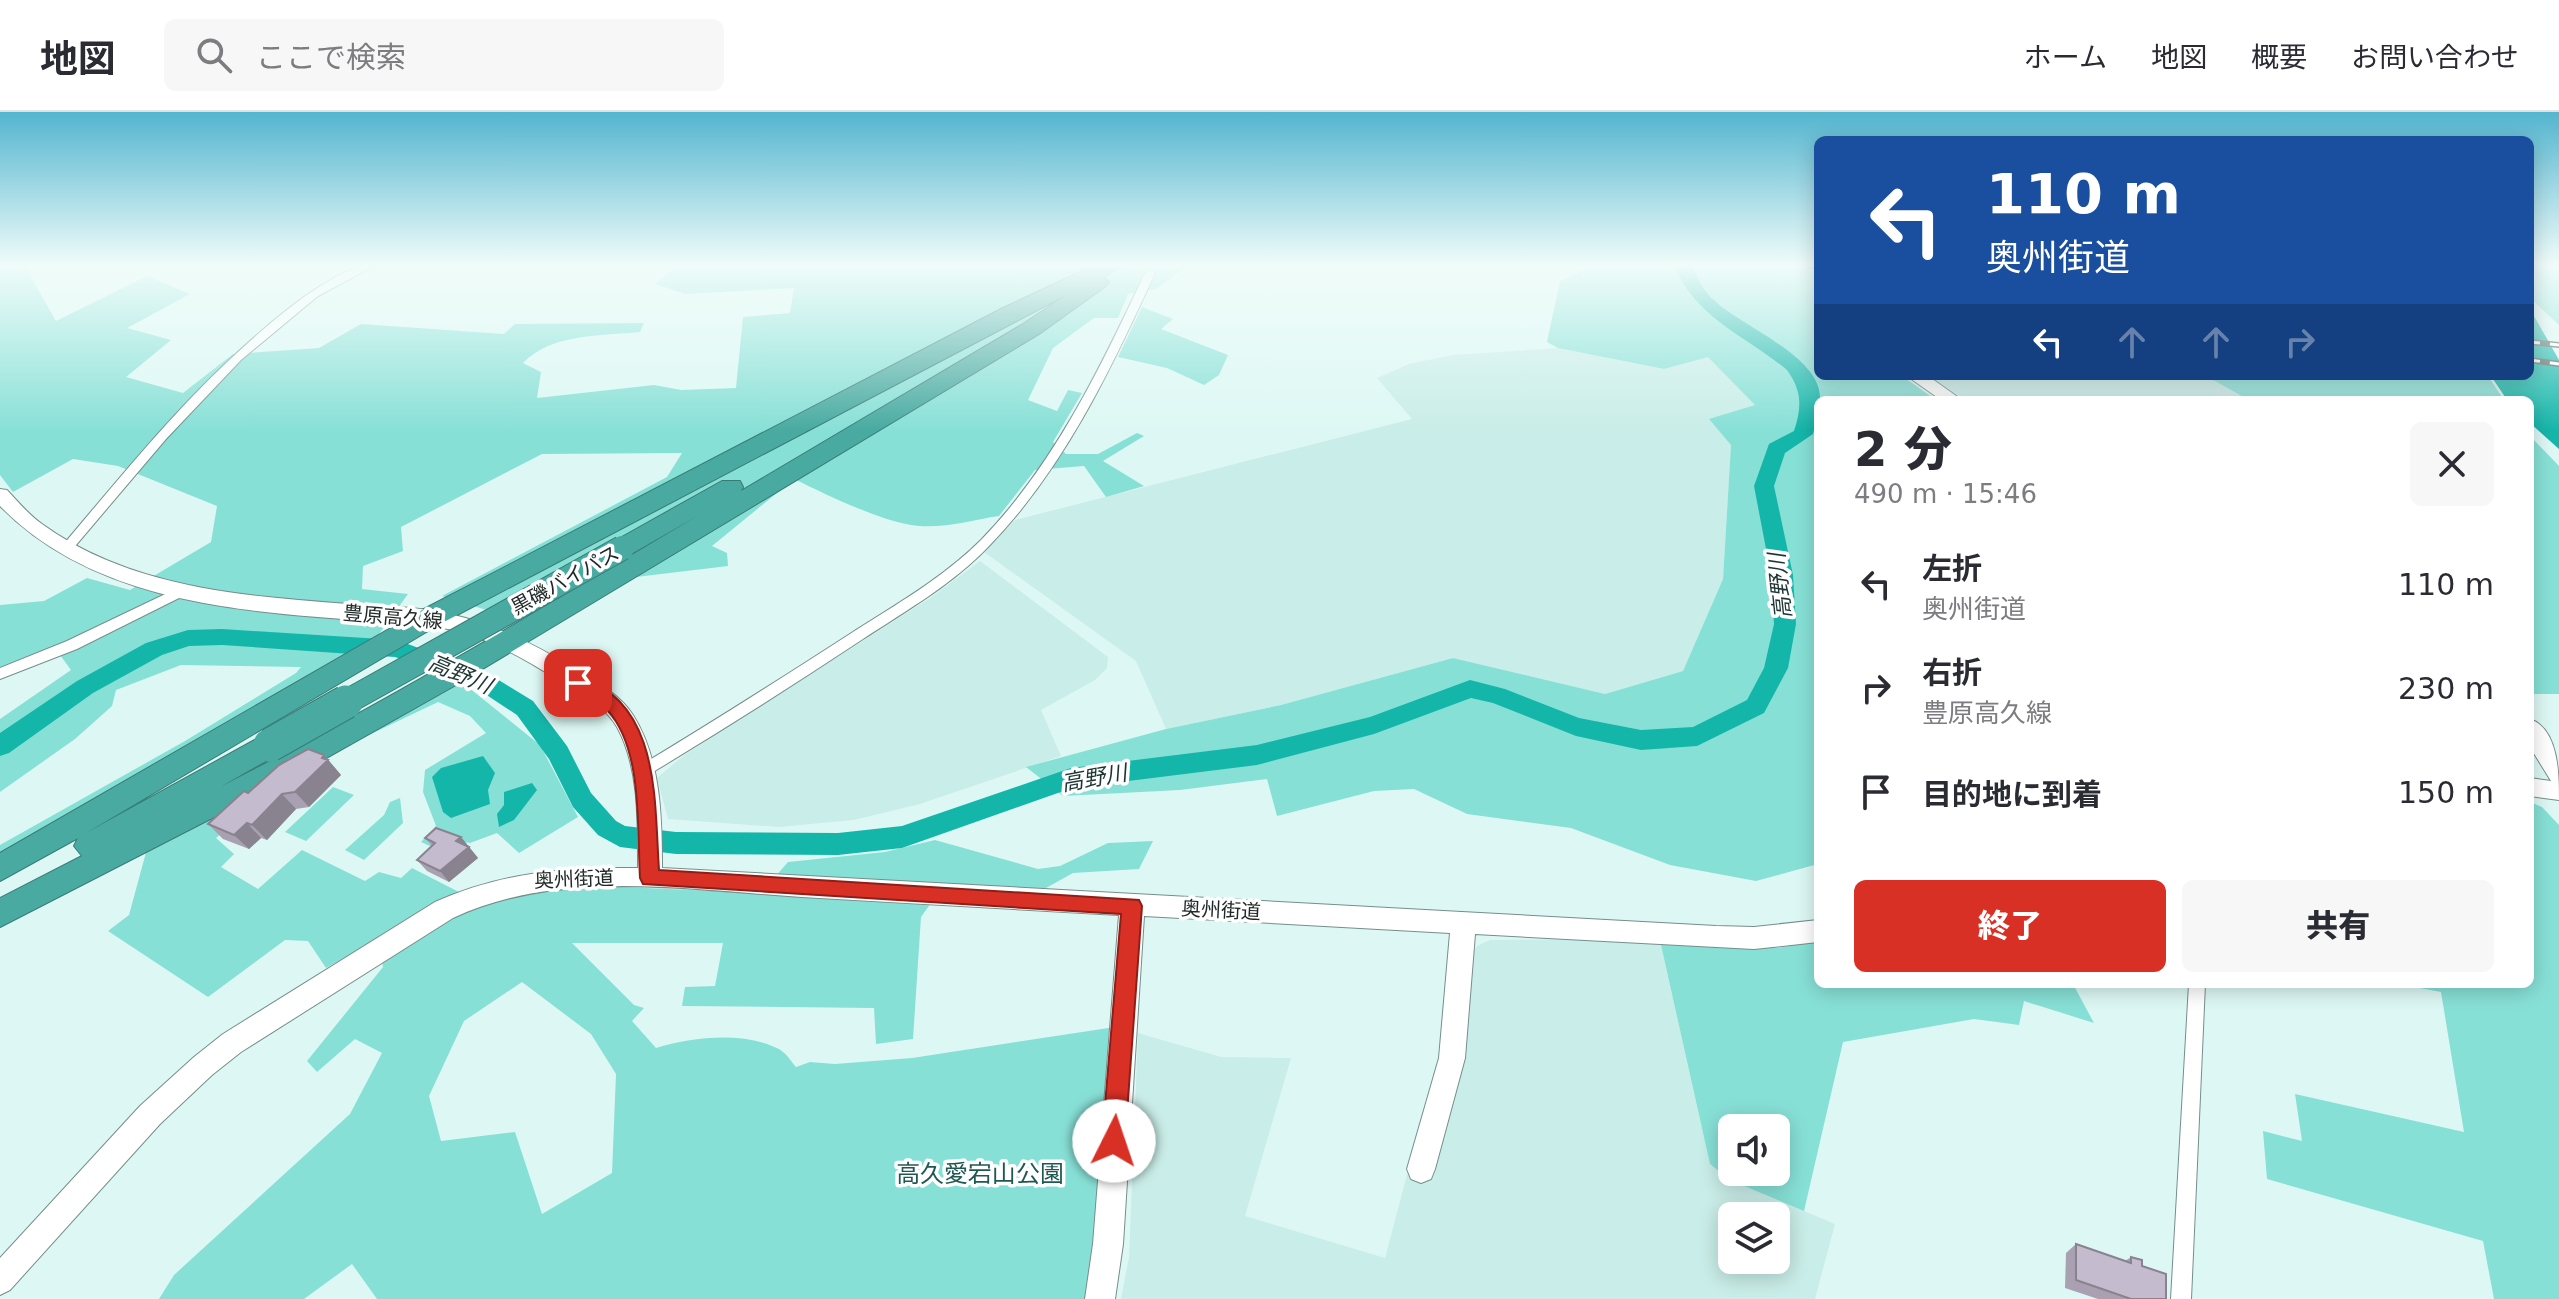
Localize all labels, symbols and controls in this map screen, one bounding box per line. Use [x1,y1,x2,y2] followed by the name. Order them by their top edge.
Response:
[164,19,724,91] search box
[192,33,236,77] icon: search
[40,37,116,81] text: 地図
[256,40,406,75] text: ここで検索
[2024,41,2107,74] text: ホーム
[2151,41,2207,74] text: 地図
[2251,41,2307,74] text: 概要
[2351,41,2519,74] text: お問い合わせ
[1986,161,2181,226] text: 110 m
[1854,168,1958,272] icon: left
[1986,237,2130,278] text: 奥州街道
[2026,320,2070,364] icon: left
[2110,320,2154,364] icon: ahead
[2194,320,2238,364] icon: ahead
[2278,320,2322,364] icon: right
[1854,421,1952,477] text: 2 分
[2410,422,2494,506] button: close
[1854,479,2037,509] text: 490 m · 15:46
[507,541,623,619] street label: 黒磯バイパス
[1764,550,1796,620] water label: 高野川
[1922,551,1982,586] text: 左折
[1854,562,1898,606] icon: left
[2398,567,2494,602] text: 110 m
[1922,594,2026,624] text: 奥州街道
[342,601,444,633] street label: 豊原高久線
[544,649,612,717] pin
[425,650,497,699] water label: 高野川
[1922,655,1982,690] text: 右折
[556,661,600,705] icon: arrive
[1854,666,1898,710] icon: right
[2398,671,2494,706] text: 230 m
[1922,698,2052,728] text: 豊原高久線
[1059,760,1131,796] water label: 高野川
[1854,770,1898,814] icon: arrive
[2398,775,2494,810] text: 150 m
[1922,777,2102,812] text: 目的地に到着
[534,866,614,892] street label: 奥州街道
[1854,880,2166,972] button: 終了
[2182,880,2494,972] button: 共有
[1180,896,1262,924] street label: 奥州街道
[1072,1099,1156,1183] position arrow
[1718,1114,1790,1274] map controls
[1718,1114,1790,1186] button: sound
[896,1160,1064,1188] park label: 高久愛宕山公園
[1718,1202,1790,1274] button: layers

